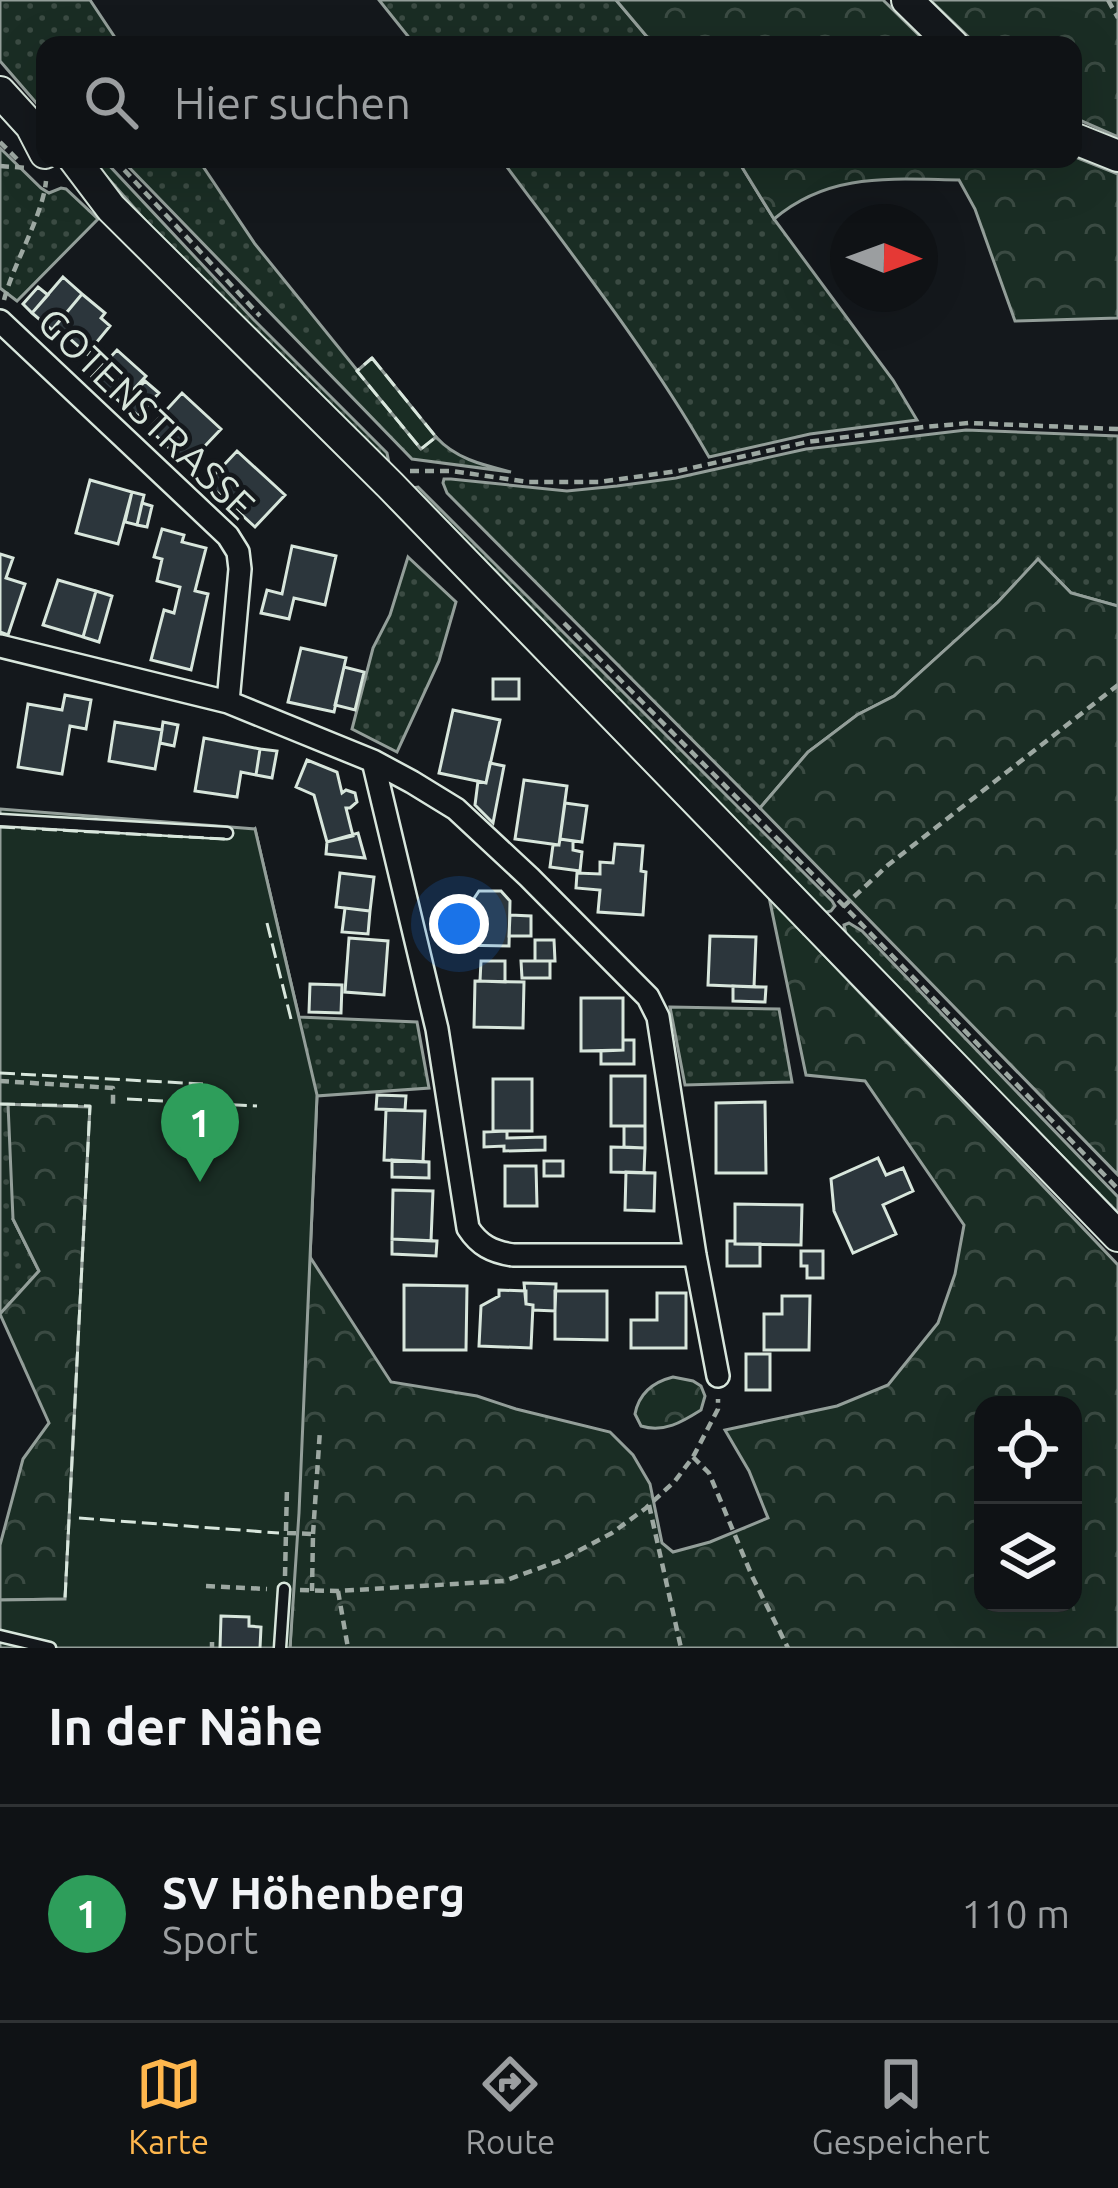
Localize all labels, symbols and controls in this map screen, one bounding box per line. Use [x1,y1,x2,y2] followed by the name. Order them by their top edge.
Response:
[36,36,1082,168] search box
[78,69,144,135] icon: search
[174,77,411,128] text: Hier suchen
[830,204,938,312] north arrow
[30,299,264,527] street label: GOTENSTRASSE
[429,894,489,954] your location
[161,1083,239,1182] pin: 1
[974,1396,1082,1612] map controls
[974,1396,1082,1504] button: locate
[974,1504,1082,1612] button: layers
[48,1697,323,1755] text: In der Nähe
[162,1867,465,1918] text: SV Höhenberg
[76,1892,98,1935] text: 1
[961,1892,1070,1935] text: 110 m
[162,1918,258,1961] text: Sport
[128,2051,209,2160] tab: Karte
[466,2051,555,2160] tab: Route
[812,2051,990,2160] tab: Gespeichert

